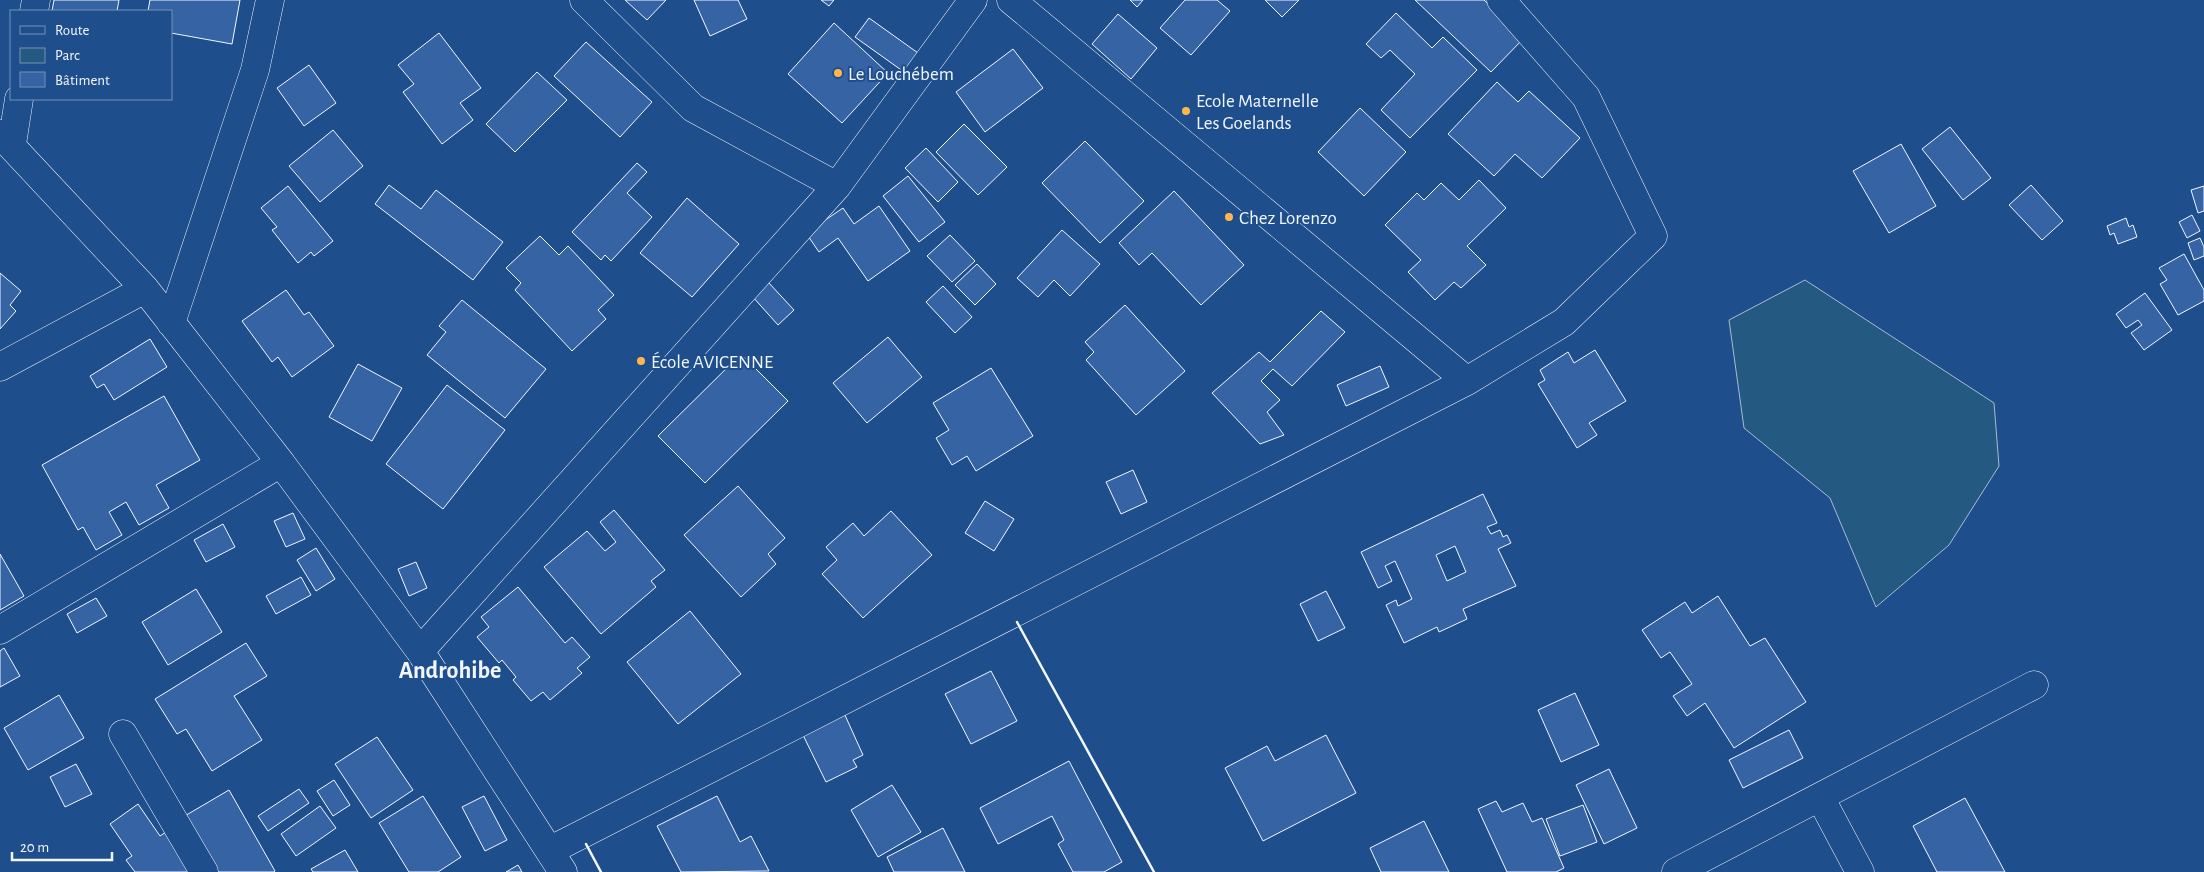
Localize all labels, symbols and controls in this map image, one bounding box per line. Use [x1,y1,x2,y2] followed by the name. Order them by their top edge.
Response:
[10,10,172,100] legend
[55,23,89,38] text: Route
[55,48,80,63] text: Parc
[848,65,954,84] place label: Le Louchébem
[832,67,844,79] marker: Le Louchébem
[55,73,110,88] text: Bâtiment
[1196,92,1319,133] place label: Ecole Maternelle Les Goelands
[1180,105,1192,117] marker: Ecole Maternelle Les Goelands
[1239,209,1337,228] place label: Chez Lorenzo
[1223,211,1235,223] marker: Chez Lorenzo
[651,351,773,372] place label: École AVICENNE
[635,355,647,367] marker: École AVICENNE
[399,659,501,683] district label: Androhibe
[12,830,112,862] scale bar
[20,840,49,855] text: 20 m

